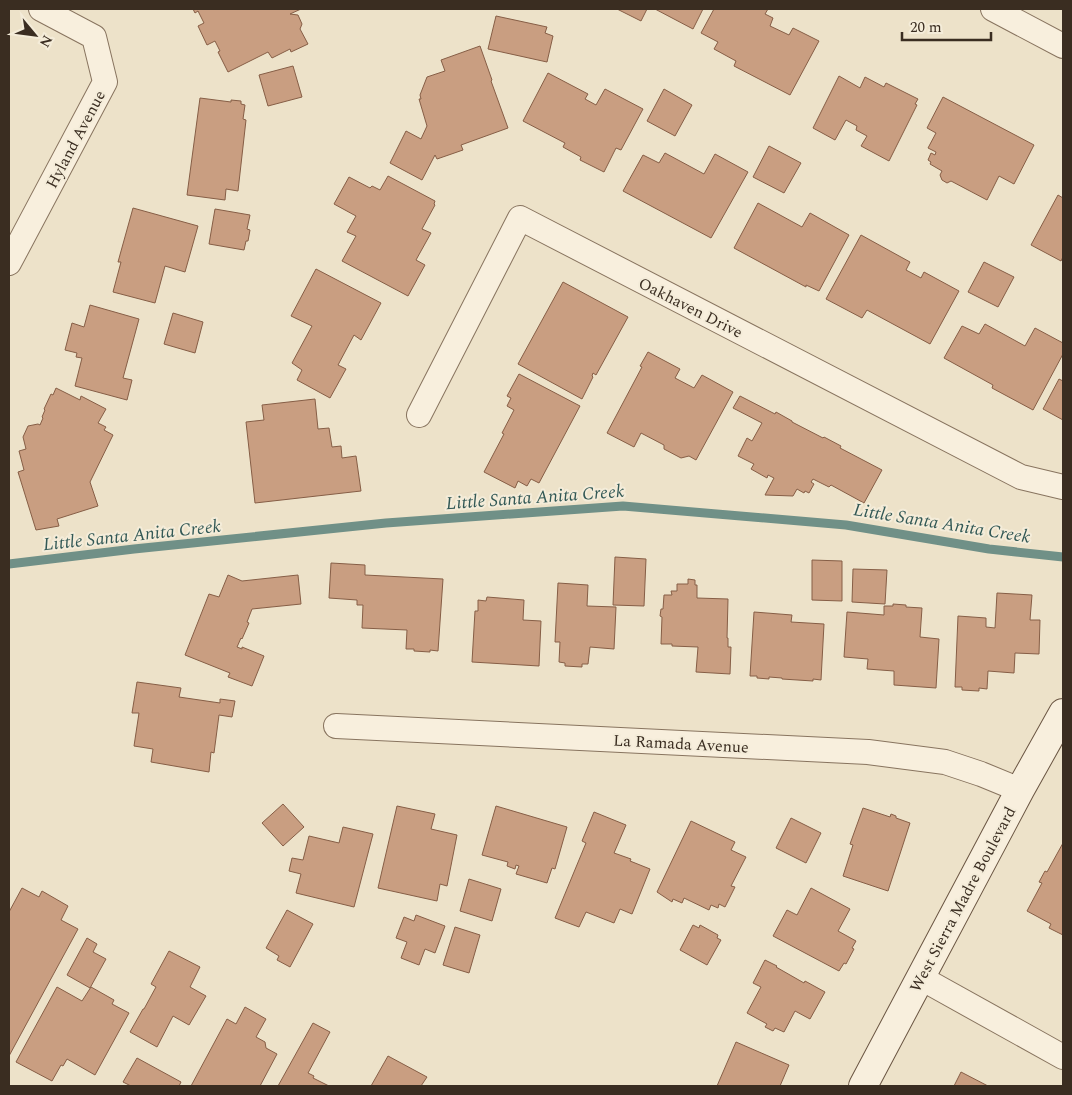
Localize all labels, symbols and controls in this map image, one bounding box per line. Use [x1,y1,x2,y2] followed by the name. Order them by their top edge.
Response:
[10,10,60,60] north arrow
[902,10,991,42] scale bar
[910,16,942,39] text: 20 m
[34,31,58,51] text: N
[40,86,112,193] street label: Hyland Avenue
[634,271,747,345] street label: Oakhaven Drive
[445,478,626,517] water label: Little Santa Anita Creek
[852,496,1033,551] water label: Little Santa Anita Creek
[42,513,223,558] water label: Little Santa Anita Creek
[613,728,749,760] street label: La Ramada Avenue
[904,802,1022,997] street label: West Sierra Madre Boulevard

